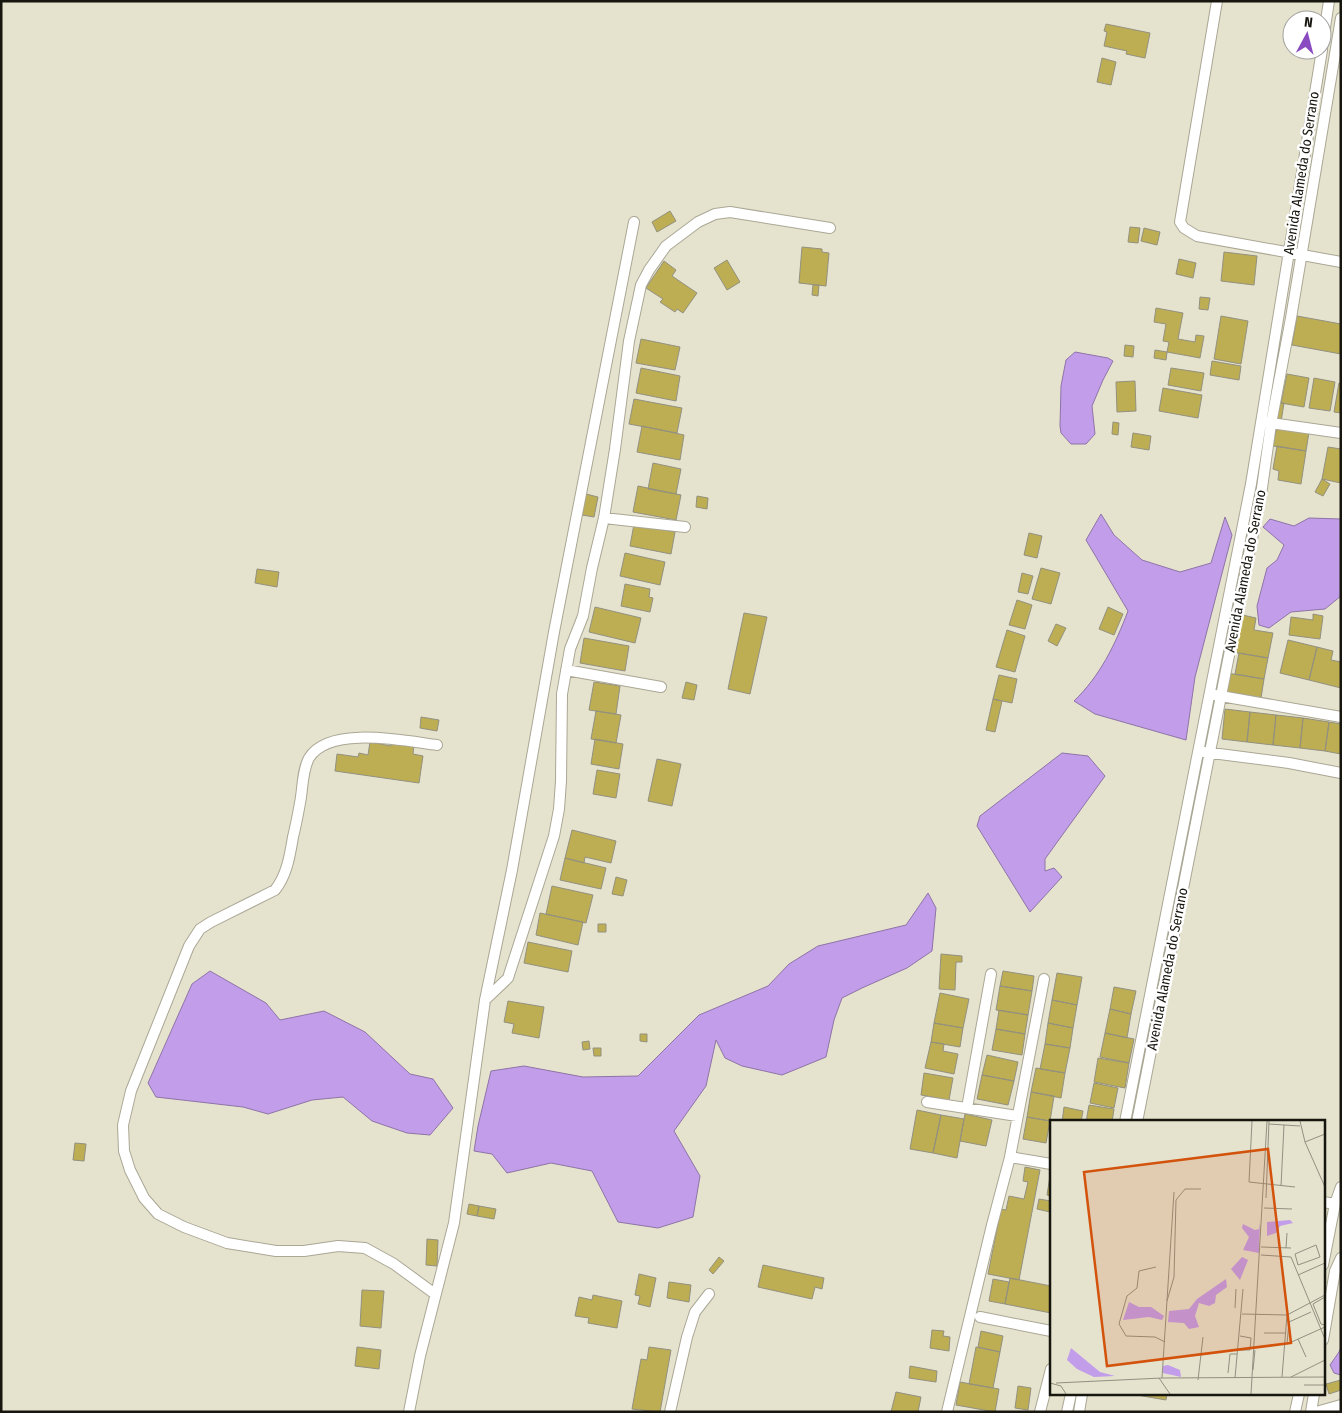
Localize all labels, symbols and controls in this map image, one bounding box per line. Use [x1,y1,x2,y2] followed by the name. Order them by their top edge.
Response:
[1282,10,1332,60] north arrow
[1303,14,1314,32] text: N
[1280,90,1323,256] street label: Avenida Alameda do Serrano
[1221,488,1270,654] street label: Avenida Alameda do Serrano
[1143,886,1192,1052] street label: Avenida Alameda do Serrano
[1050,1120,1324,1396] inset map

